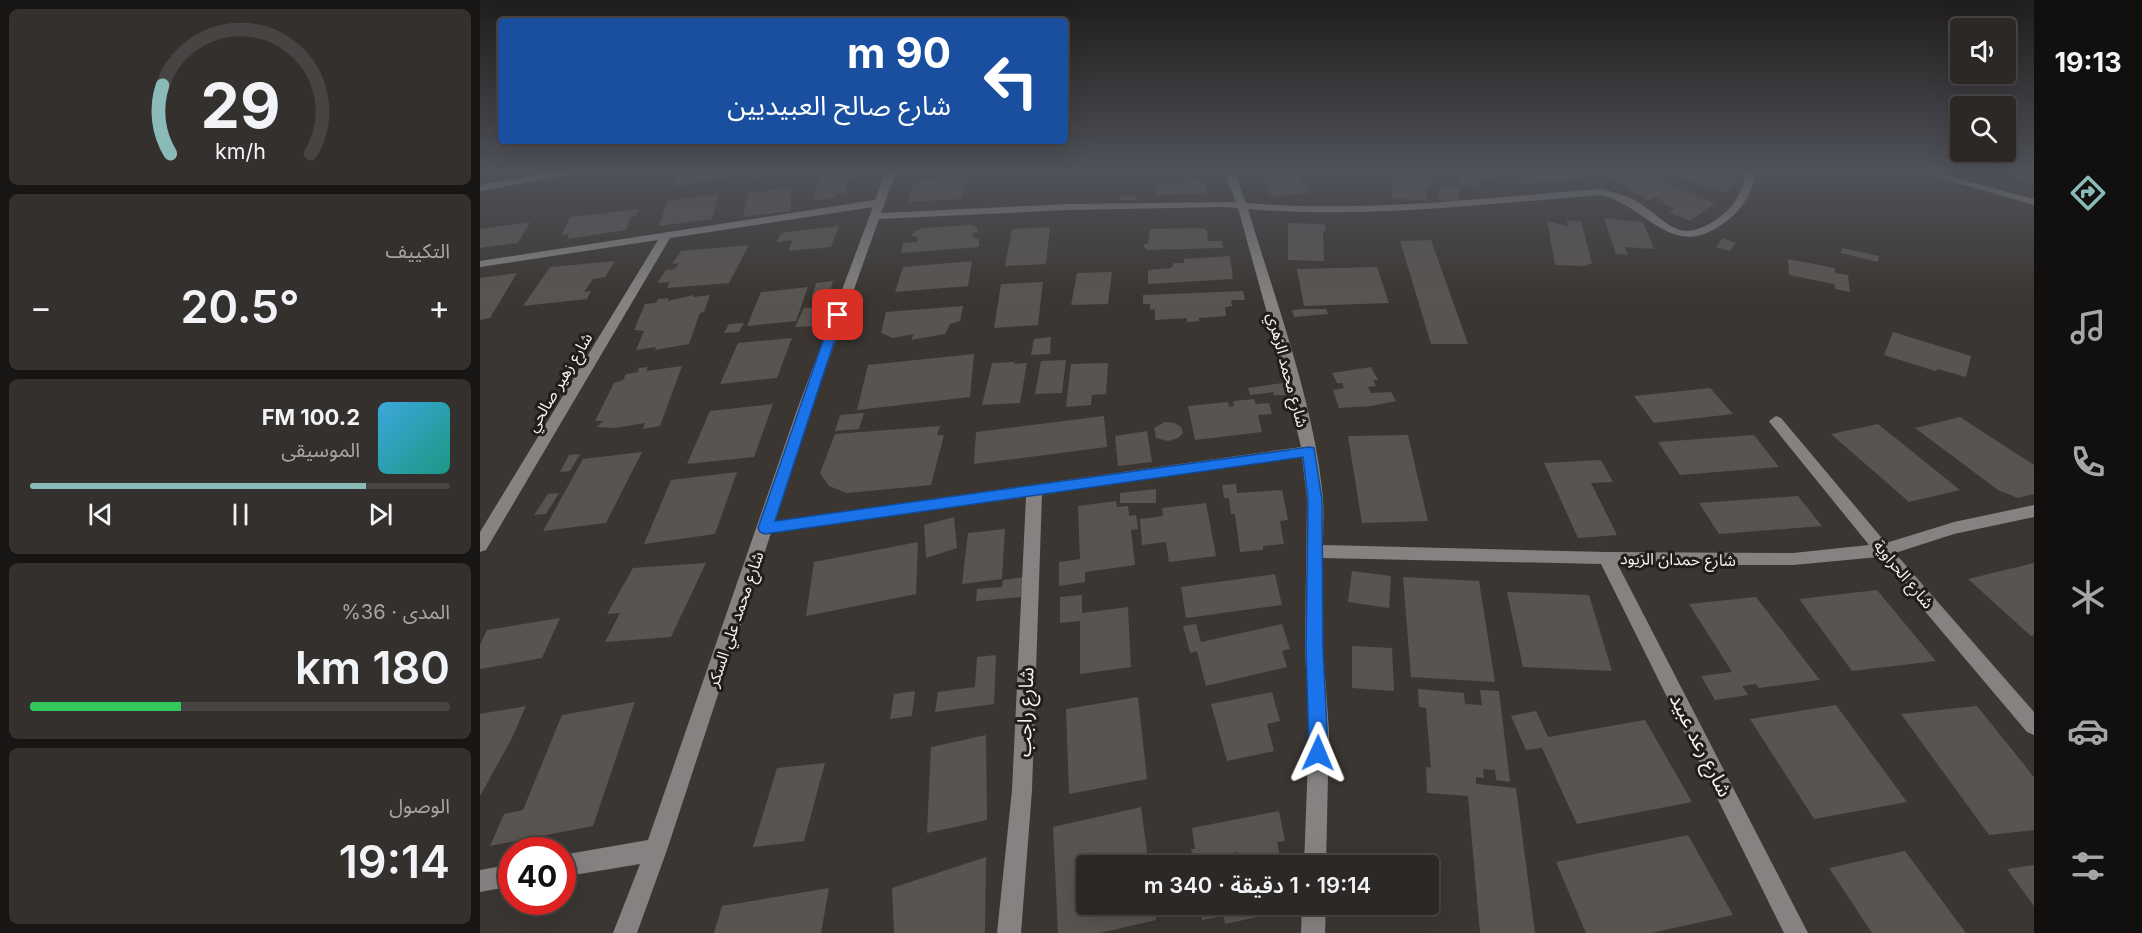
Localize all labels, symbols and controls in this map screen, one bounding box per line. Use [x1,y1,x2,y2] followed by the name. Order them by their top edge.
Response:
[1950,18,2016,162] map controls
[1950,18,2016,84] button: sound
[847,27,951,78] text: 90 m
[972,42,1050,120] icon: left
[2054,46,2122,79] text: 19:13
[200,68,280,143] text: 29
[727,89,951,122] text: شارع صالح العبيديين
[1950,96,2016,162] button: search
[215,138,265,164] text: km/h
[2067,172,2109,214] icon: directions
[386,239,450,263] text: التكييف
[180,279,300,334] text: 20.5°
[30,287,52,327] text: −
[428,287,450,327] text: +
[812,289,863,340] pin
[821,298,854,331] icon: arrive
[2067,306,2109,348] icon: music
[1260,310,1313,430] street label: شارع محمد الزهري
[522,329,599,437] street label: شارع زهير صالحي
[262,404,360,430] text: 100.2 FM
[281,438,360,462] text: الموسيقى
[2067,441,2109,483] icon: phone
[84,498,117,531] icon: previous
[224,498,257,531] icon: pause
[364,498,397,531] icon: next
[1867,536,1938,614] street label: شارع الحراوية
[1620,548,1736,573] street label: شارع حمدان الزيود
[702,549,770,691] street label: شارع محمد علي السكر
[2067,576,2109,618] icon: climate
[341,600,450,624] text: المدى · 36%
[295,640,450,695] text: 180 km
[1011,667,1042,757] street label: شارع راجب
[1662,689,1737,802] street label: شارع رعد عبيد
[2067,710,2109,752] icon: car
[1286,721,1350,785] position arrow
[389,794,450,818] text: الوصول
[339,834,450,889] text: 19:14
[498,837,576,915] speed limit sign: 40
[2067,845,2109,887] icon: filters
[1144,872,1371,898] text: 19:14 · 1 دقيقة · 340 m

